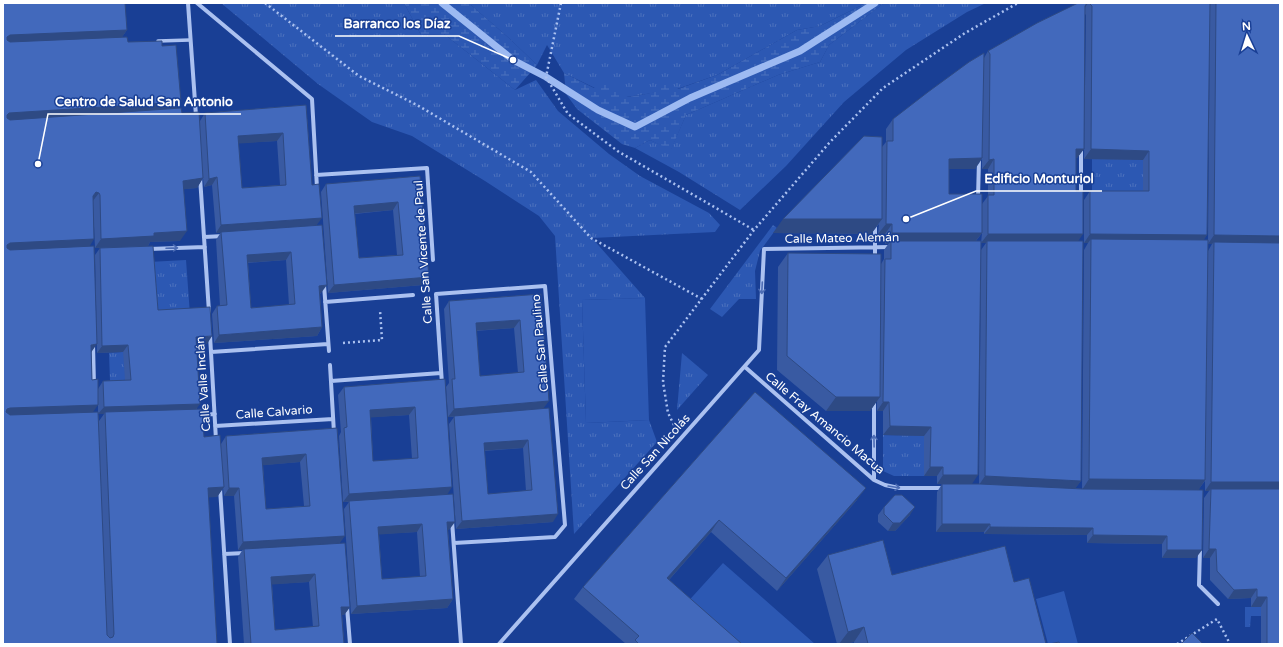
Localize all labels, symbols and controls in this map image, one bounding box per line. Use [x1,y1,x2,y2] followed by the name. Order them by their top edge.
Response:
[335,11,459,36] callout: Barranco los Díaz
[343,16,451,32] text: Barranco los Díaz
[1227,16,1267,56] north arrow
[1241,20,1251,33] text: N
[48,89,241,114] callout: Centro de Salud San Antonio
[55,94,233,110] text: Centro de Salud San Antonio
[976,166,1102,191] callout: Edificio Monturiol
[984,171,1094,187] text: Edificio Monturiol
[411,180,435,324] street label: Calle San Vicente de Paul
[785,230,899,246] street label: Calle Mateo Alemán
[165,244,178,252] one-way arrow
[759,281,766,294] one-way arrow
[529,294,551,392] street label: Calle San Paulino
[193,336,213,432] street label: Calle Valle Inclán
[763,369,887,477] street label: Calle Fray Amancio Macua
[235,402,313,422] street label: Calle Calvario
[617,411,693,493] street label: Calle San Nicolás
[870,435,877,448] one-way arrow
[887,483,900,491] one-way arrow

